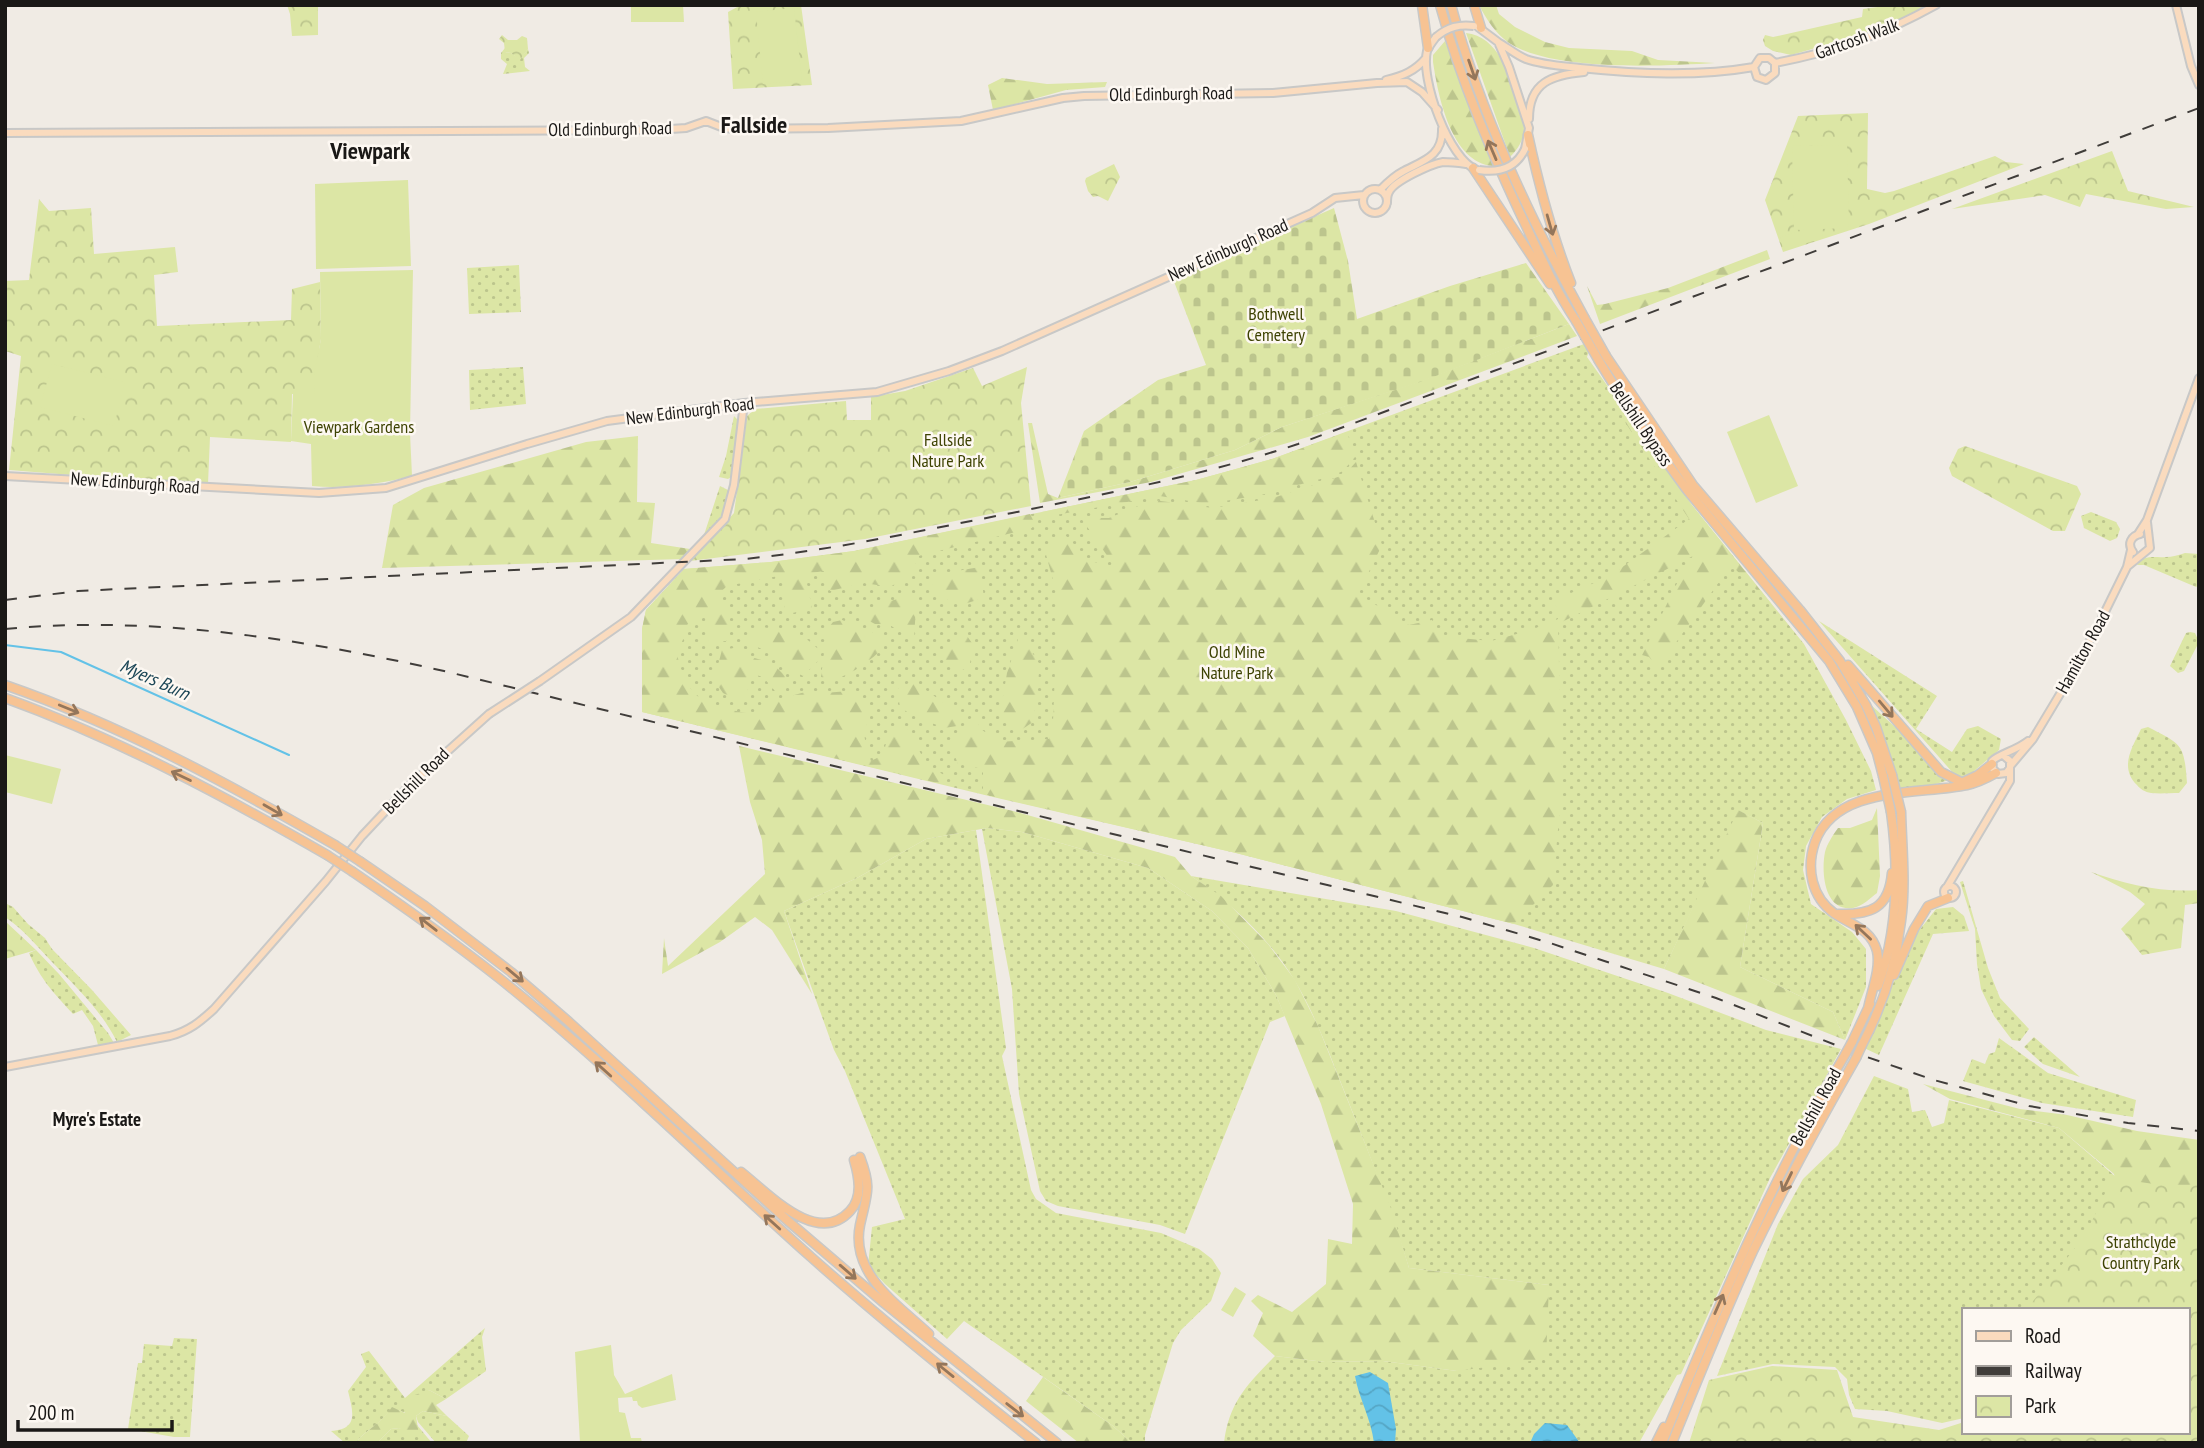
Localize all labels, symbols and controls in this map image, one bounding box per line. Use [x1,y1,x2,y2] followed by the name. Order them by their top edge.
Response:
[1812,13,1902,64] street label: Gartcosh Walk
[1467,59,1480,80] one-way arrow
[1109,81,1233,106] street label: Old Edinburgh Road
[721,109,787,140] district label: Fallside
[548,116,672,141] street label: Old Edinburgh Road
[329,135,410,166] district label: Viewpark
[1485,140,1498,161] one-way arrow
[1164,213,1291,286] street label: New Edinburgh Road
[1544,214,1557,236] one-way arrow
[1247,302,1305,346] park label: Bothwell Cemetery
[1605,377,1678,470] street label: Bellshill Bypass
[624,391,755,430] street label: New Edinburgh Road
[303,415,414,438] park label: Viewpark Gardens
[912,428,984,472] park label: Fallside Nature Park
[70,467,200,498] street label: New Edinburgh Road
[2050,606,2115,697] street label: Hamilton Road
[1201,640,1273,684] park label: Old Mine Nature Park
[117,653,195,706] water label: Myers Burn
[1878,700,1894,718] one-way arrow
[57,704,79,717] one-way arrow
[377,742,454,819] street label: Bellshill Road
[171,768,192,782] one-way arrow
[262,803,282,817] one-way arrow
[420,916,438,931] one-way arrow
[1855,924,1872,941] one-way arrow
[505,967,523,983] one-way arrow
[594,1061,612,1077] one-way arrow
[1785,1064,1846,1150] street label: Bellshill Road
[53,1107,141,1131] district label: Myre's Estate
[1780,1171,1794,1192] one-way arrow
[764,1213,781,1230] one-way arrow
[2102,1230,2180,1274] park label: Strathclyde Country Park
[838,1264,856,1280] one-way arrow
[1714,1294,1727,1315] one-way arrow
[1962,1308,2190,1434] legend
[2025,1322,2061,1349] text: Road
[2025,1357,2082,1384] text: Railway
[936,1362,954,1377] one-way arrow
[18,1388,172,1432] scale bar
[2025,1392,2056,1419] text: Park
[28,1399,74,1426] text: 200 m
[1005,1402,1023,1417] one-way arrow

